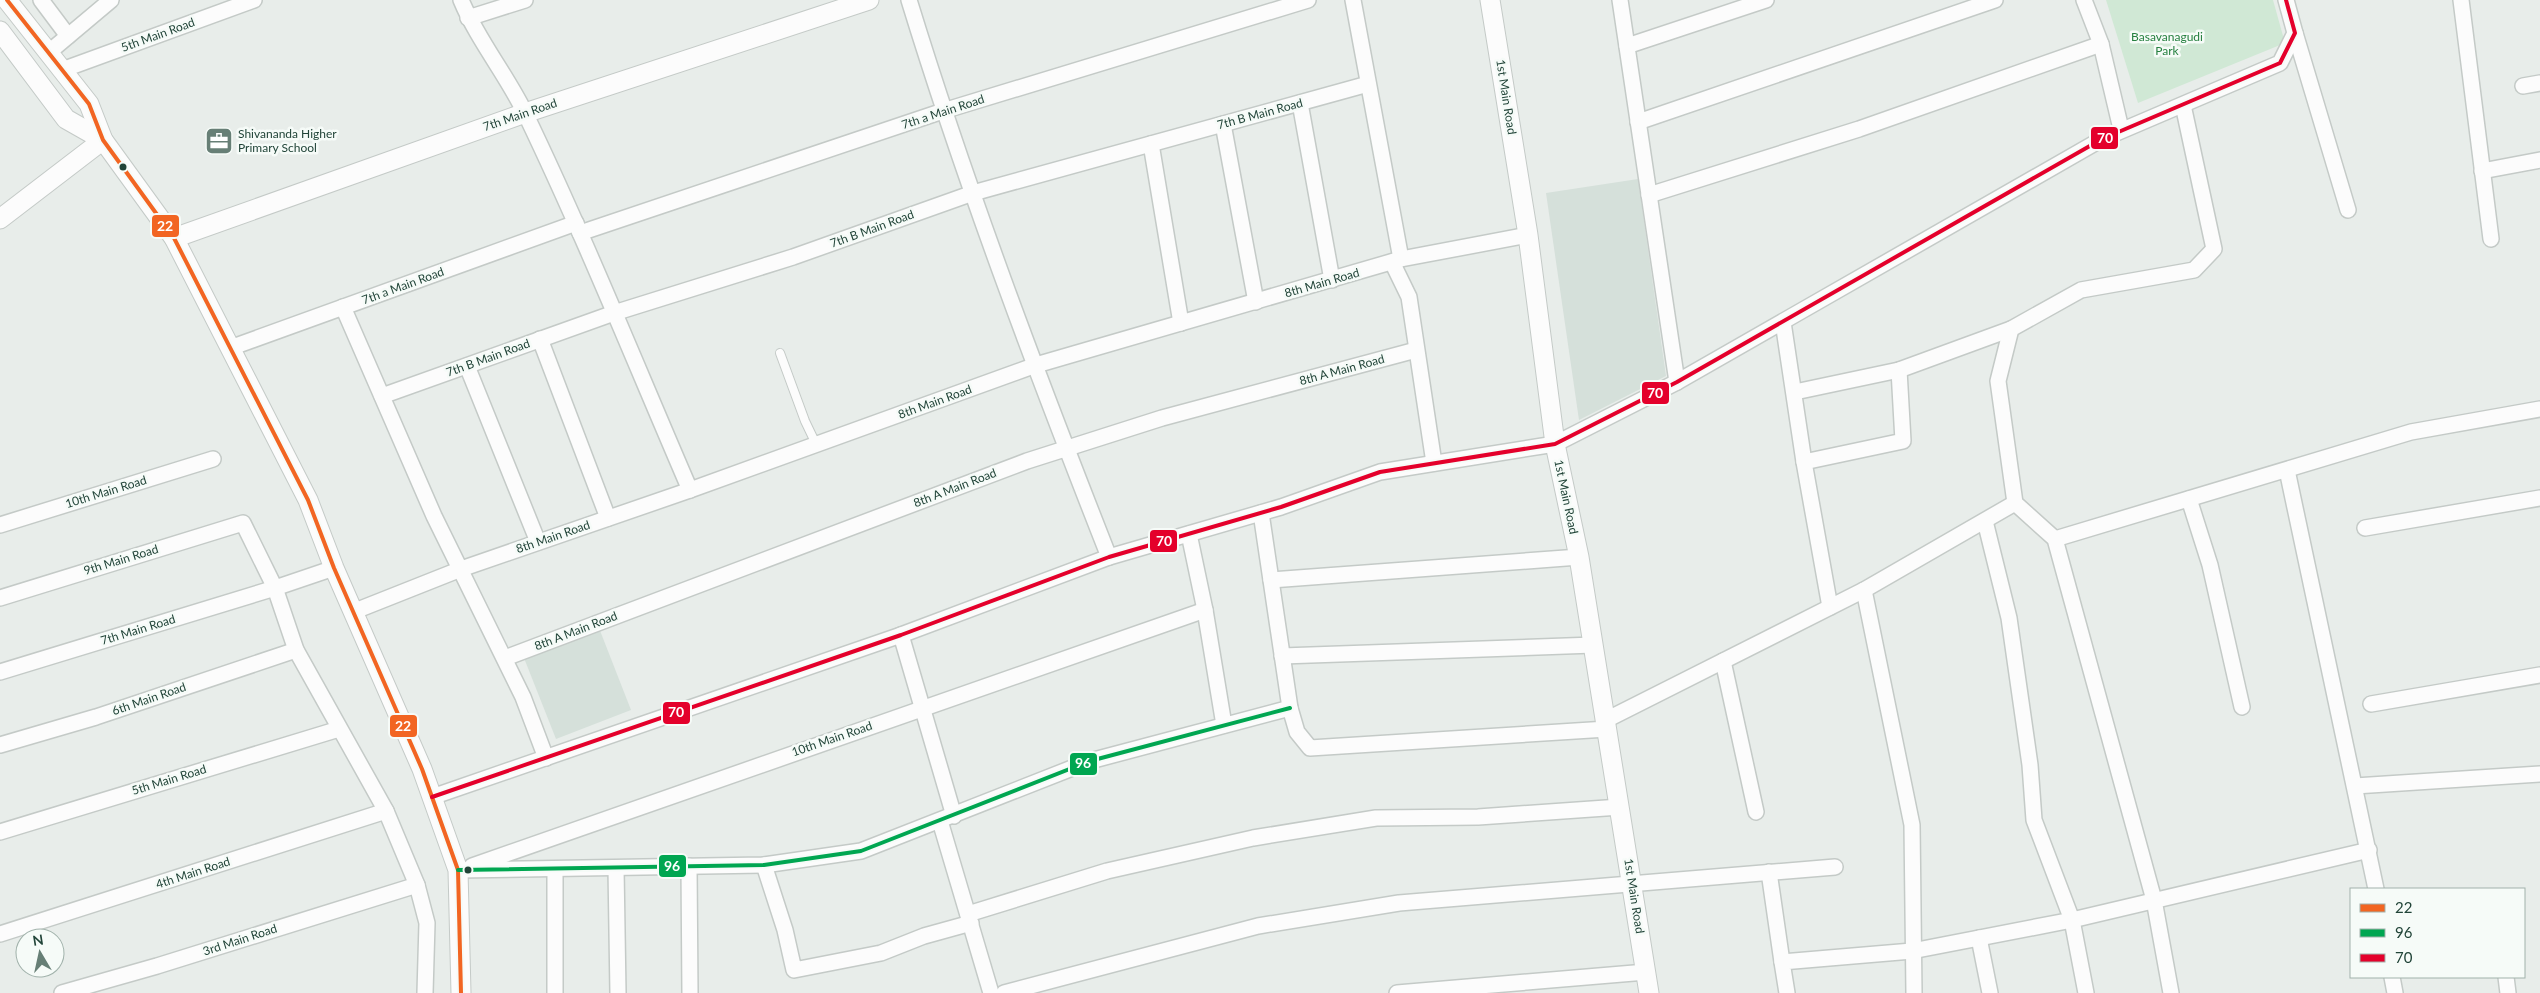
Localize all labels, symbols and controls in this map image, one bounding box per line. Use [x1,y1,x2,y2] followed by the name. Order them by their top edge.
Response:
[119,14,197,55] street label: 5th Main Road
[2131,29,2203,58] park label: Basavanagudi Park
[1493,58,1520,135] street label: 1st Main Road
[900,91,986,132] street label: 7th a Main Road
[481,95,559,134] street label: 7th Main Road
[1215,95,1304,132] street label: 7th B Main Road
[204,126,234,156] office icon: Shivananda Higher Primary School
[238,126,337,155] place label: Shivananda Higher Primary School
[2090,126,2119,150] line badge: 70
[2097,129,2113,146] text: 70
[118,162,128,172] unlabelled marker
[828,206,916,251] street label: 7th B Main Road
[151,214,180,238] line badge: 22
[157,217,173,234] text: 22
[360,264,446,307] street label: 7th a Main Road
[1283,265,1361,300] street label: 8th Main Road
[444,335,532,380] street label: 7th B Main Road
[1298,351,1386,388] street label: 8th A Main Road
[896,381,974,422] street label: 8th Main Road
[1641,381,1670,405] line badge: 70
[1647,384,1663,401] text: 70
[1551,458,1582,535] street label: 1st Main Road
[911,465,998,510] street label: 8th A Main Road
[63,472,148,511] street label: 10th Main Road
[514,517,592,556] street label: 8th Main Road
[1149,529,1178,553] line badge: 70
[1156,532,1172,549] text: 70
[82,541,160,578] street label: 9th Main Road
[532,608,619,653] street label: 8th A Main Road
[99,611,177,648] street label: 7th Main Road
[110,679,188,718] street label: 6th Main Road
[662,701,691,725] line badge: 70
[668,703,684,720] text: 70
[389,714,418,738] line badge: 22
[395,717,411,734] text: 22
[790,718,874,759] street label: 10th Main Road
[1069,752,1098,776] line badge: 96
[1075,754,1091,771] text: 96
[130,761,208,798] street label: 5th Main Road
[154,853,232,892] street label: 4th Main Road
[658,854,687,878] line badge: 96
[664,857,680,874] text: 96
[1621,857,1648,934] street label: 1st Main Road
[463,865,473,875] unlabelled marker
[2350,888,2525,978] legend
[2395,898,2412,916] text: 22
[201,920,279,959] street label: 3rd Main Road
[2395,923,2413,941] text: 96
[15,928,65,978] north arrow
[31,930,45,949] text: N
[2395,948,2413,966] text: 70

